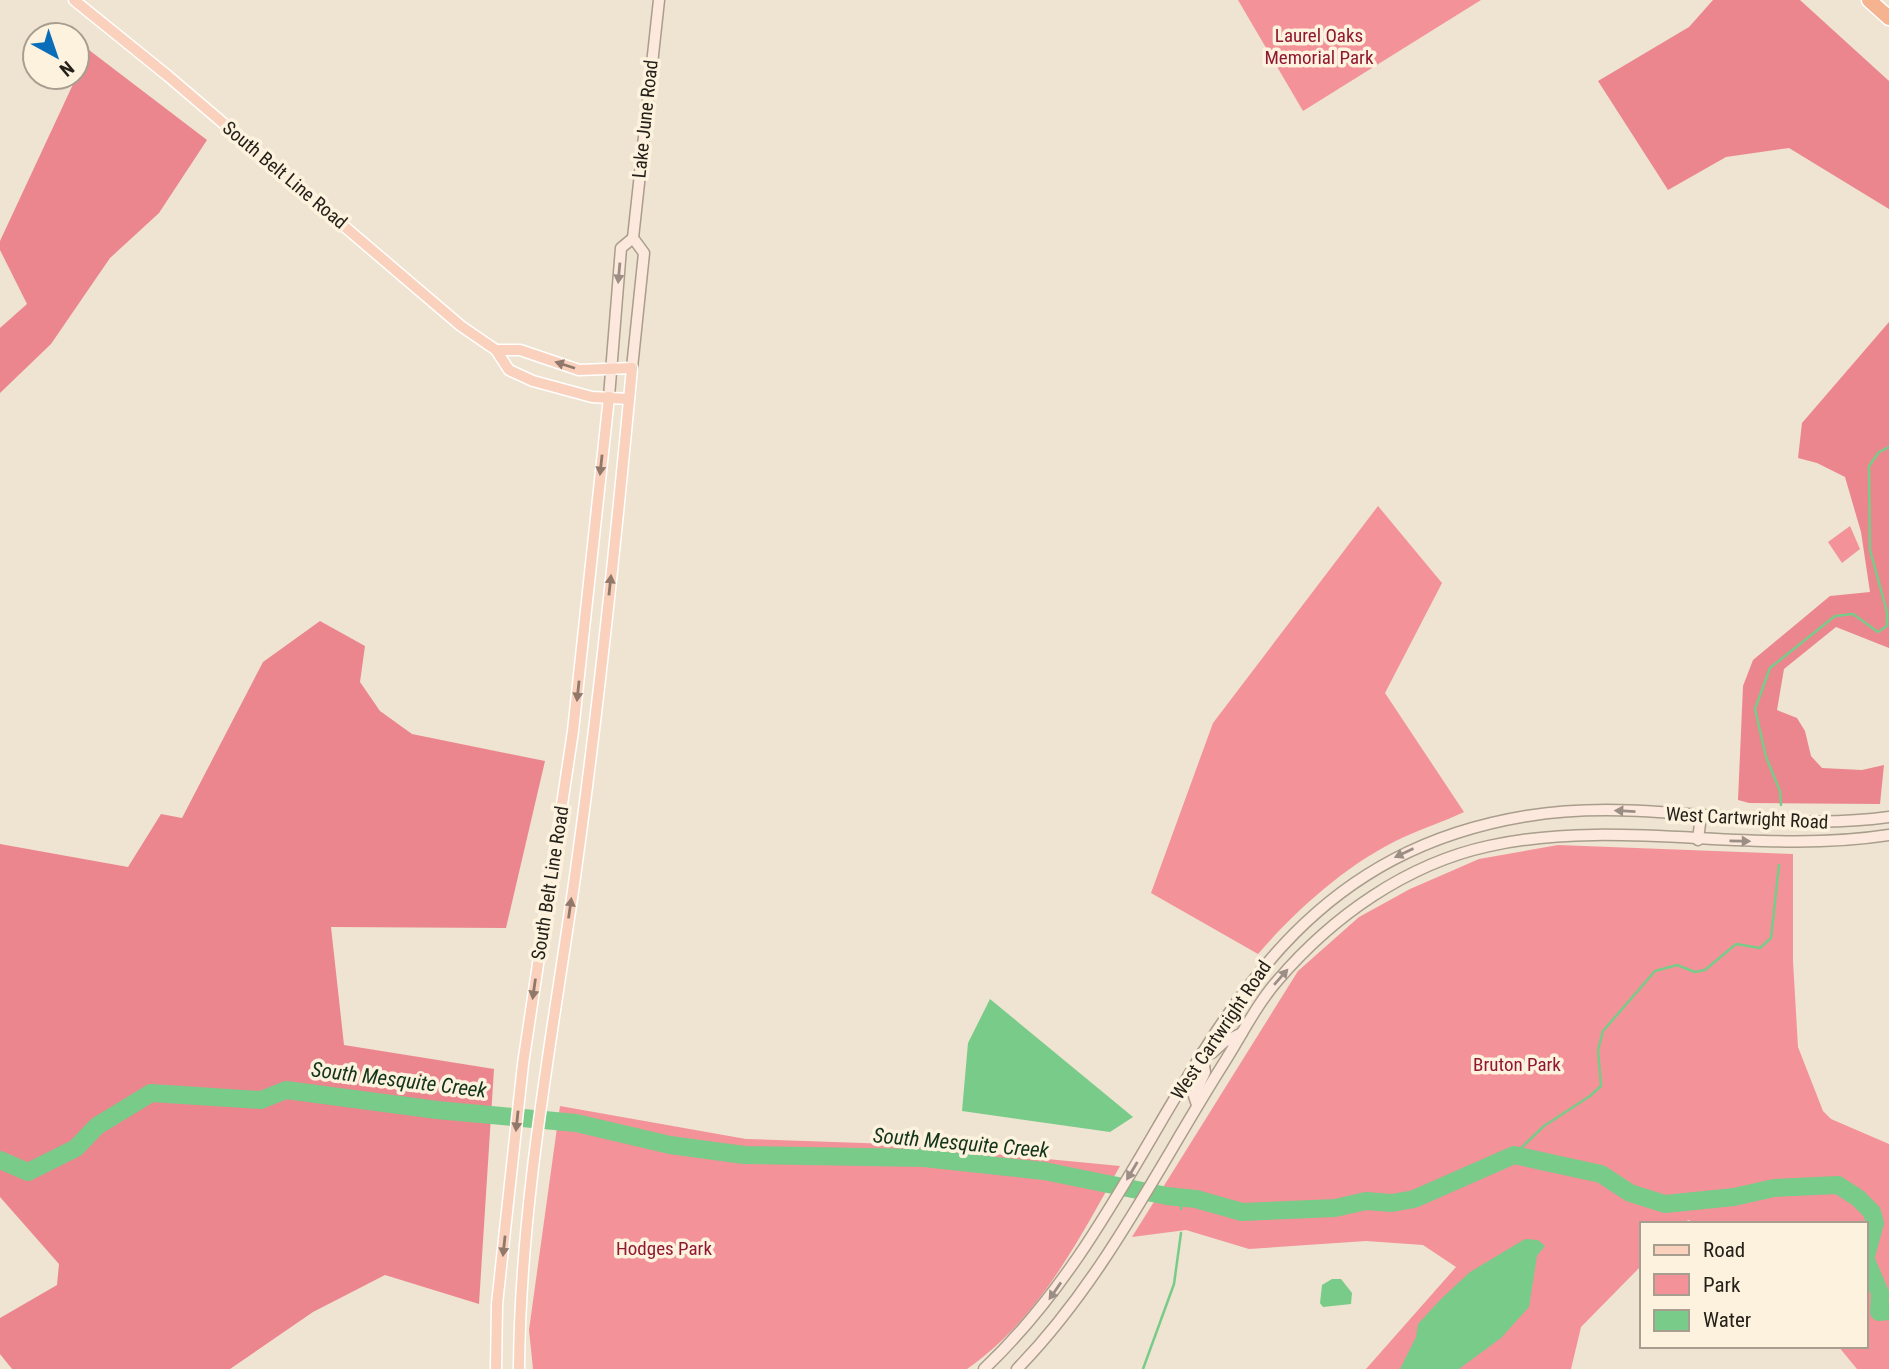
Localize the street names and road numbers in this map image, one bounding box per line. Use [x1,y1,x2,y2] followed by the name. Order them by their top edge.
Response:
[627,59,663,179] street label: Lake June Road
[218,116,352,234] street label: South Belt Line Road
[1665,802,1829,834] street label: West Cartwright Road
[526,804,574,962] street label: South Belt Line Road
[1166,956,1276,1104] street label: West Cartwright Road

